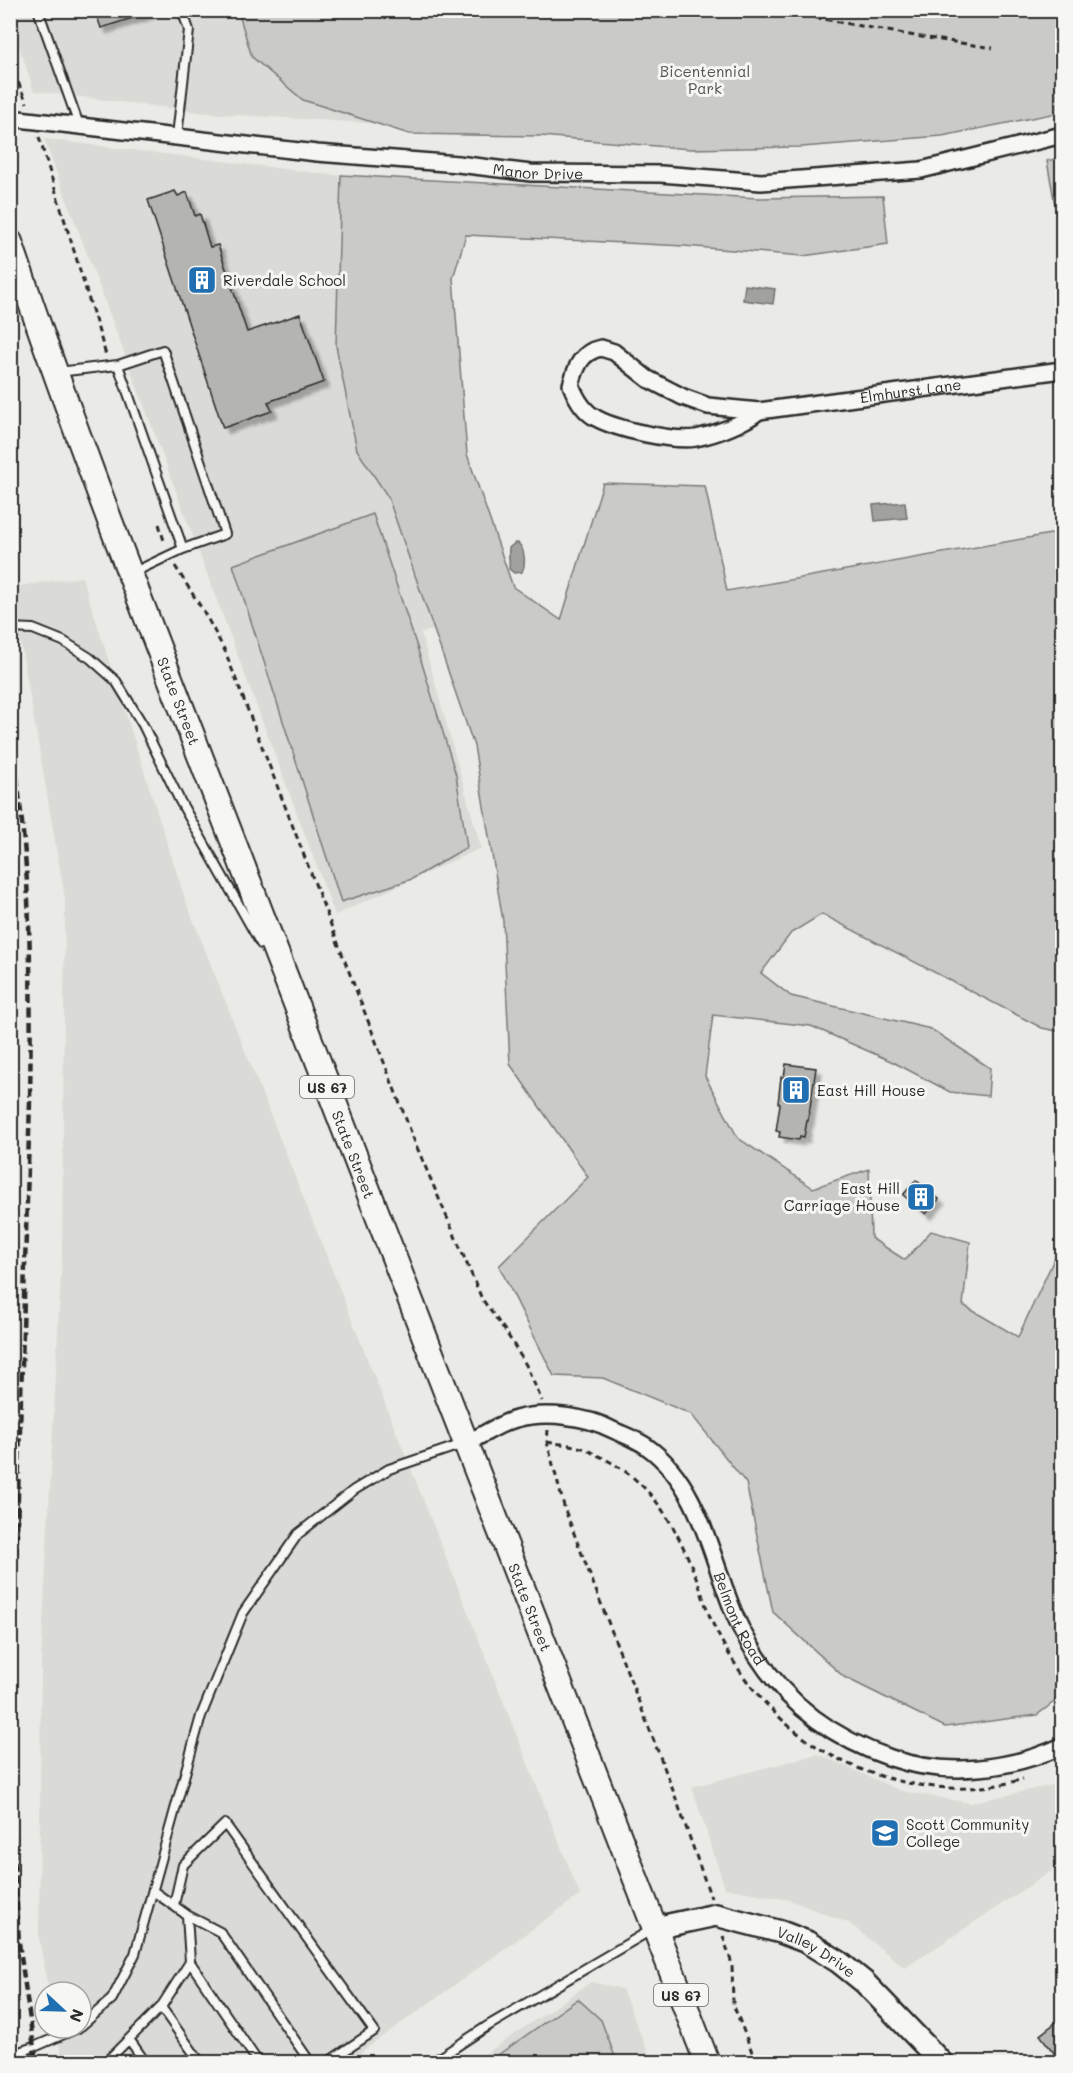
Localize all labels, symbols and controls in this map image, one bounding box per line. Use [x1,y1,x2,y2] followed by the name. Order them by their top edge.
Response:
[660,61,750,98] park label: Bicentennial Park
[492,158,583,183] street label: Manor Drive
[186,264,218,296] building icon: Riverdale School
[223,270,346,290] place label: Riverdale School
[859,374,963,407] street label: Elmhurst Lane
[153,654,205,748] street label: State Street
[780,1074,812,1106] building icon: East Hill House
[300,1076,354,1098] road number: US 67
[817,1080,926,1100] place label: East Hill House
[328,1107,380,1201] street label: State Street
[784,1178,900,1215] place label: East Hill Carriage House
[905,1181,937,1213] building icon: East Hill Carriage House
[504,1560,556,1654] street label: State Street
[710,1569,770,1669] street label: Belmont Road
[906,1814,1029,1851] place label: Scott Community College
[869,1817,901,1849] school or university icon: Scott Community College
[774,1921,860,1982] street label: Valley Drive
[33,1980,93,2040] north arrow
[654,1984,708,2006] road number: US 67
[65,2006,89,2025] text: N

